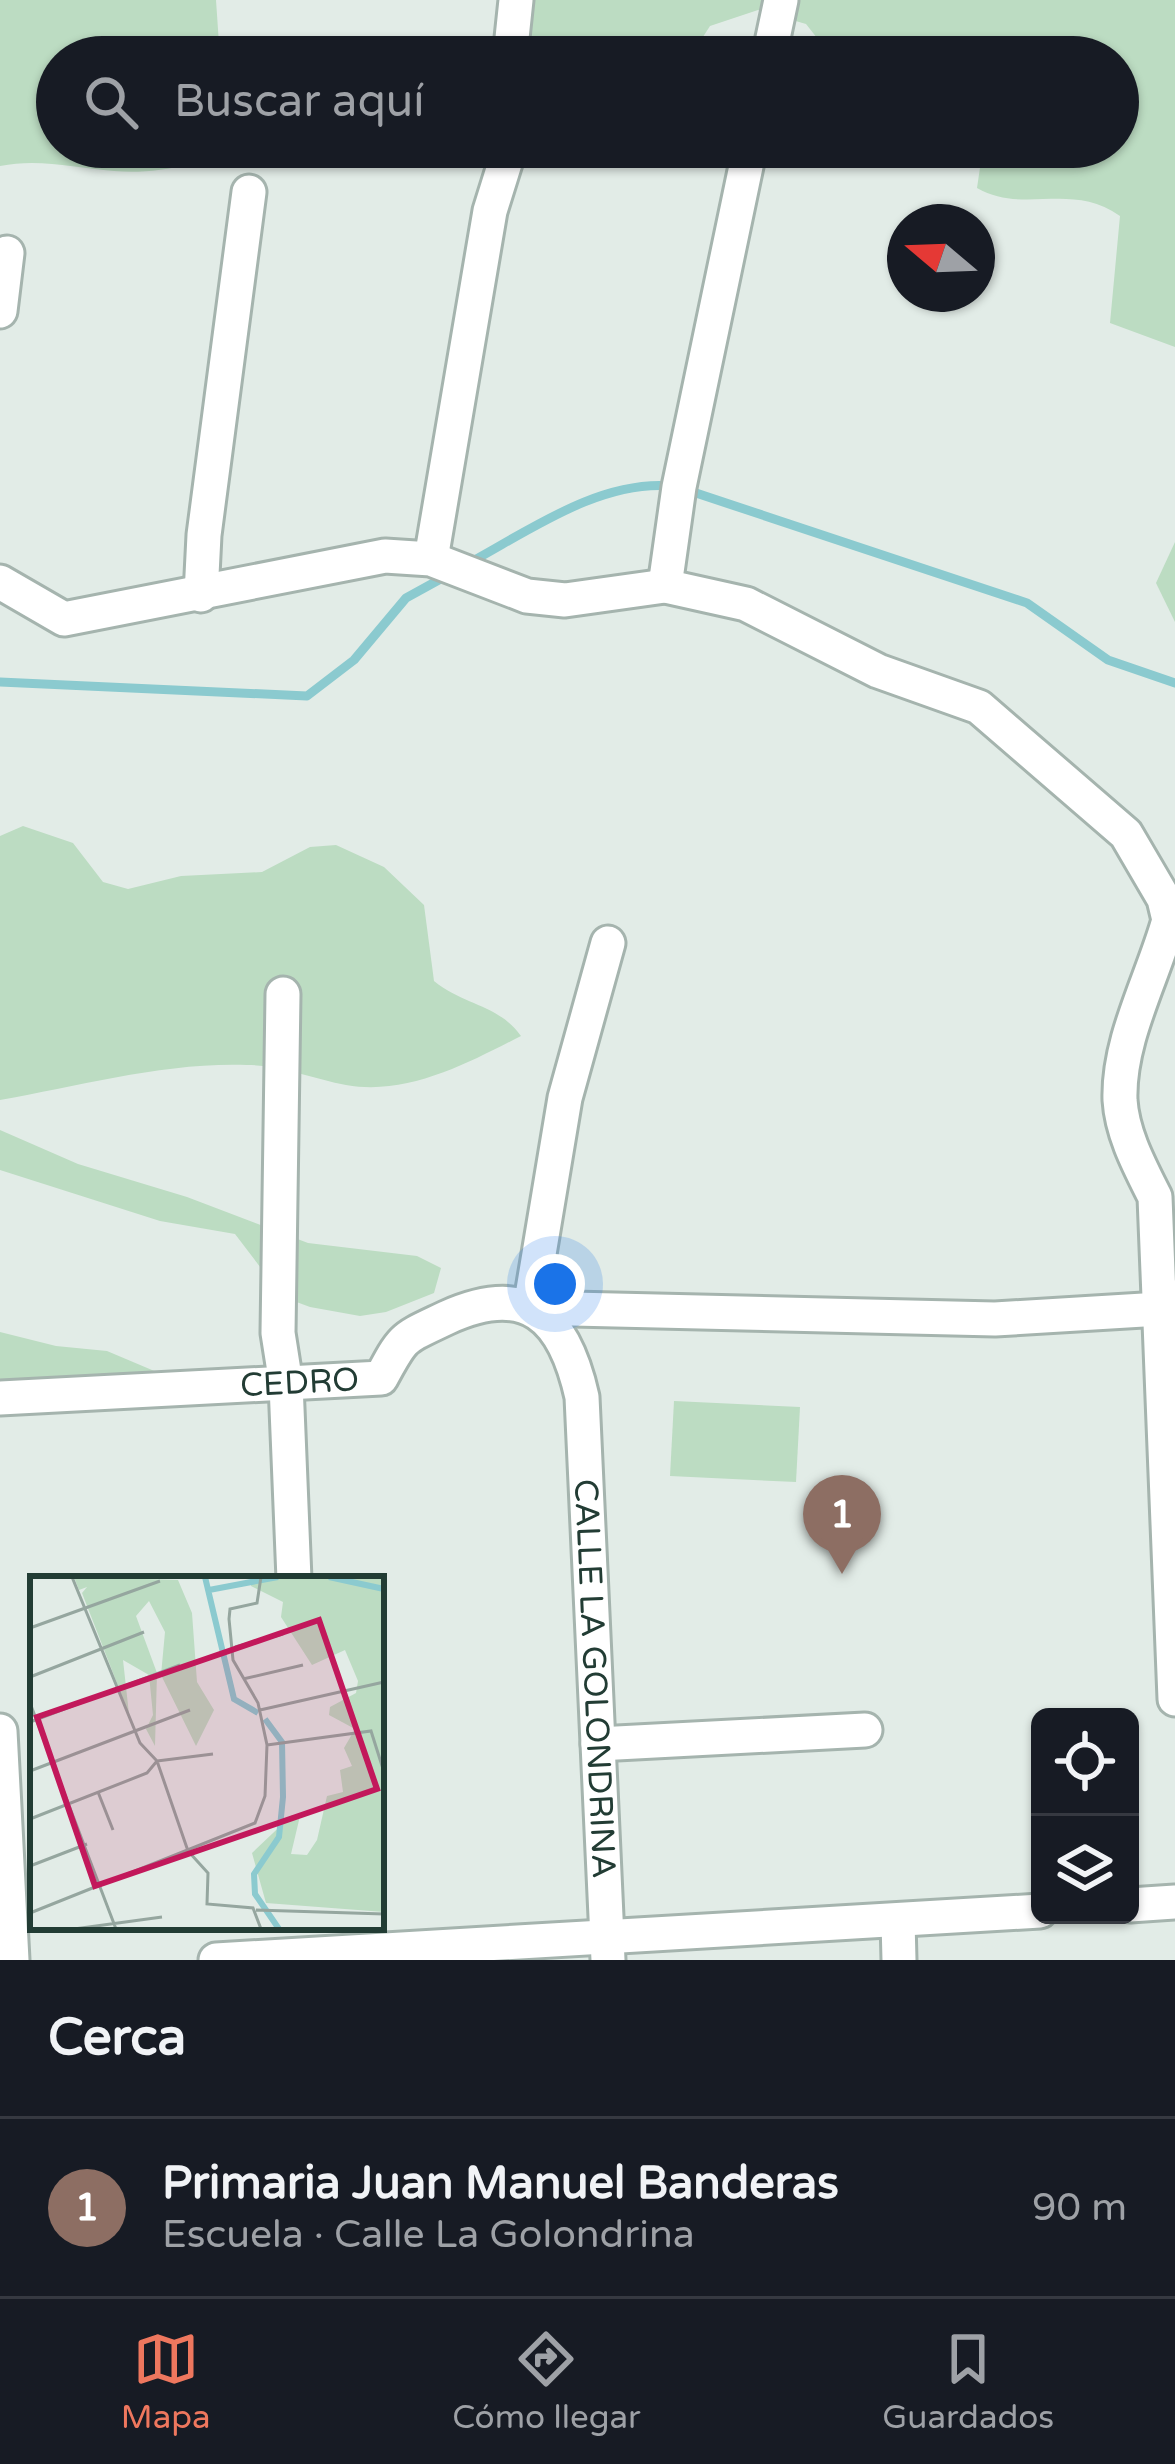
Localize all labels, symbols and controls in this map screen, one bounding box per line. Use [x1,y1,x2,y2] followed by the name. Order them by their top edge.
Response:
[36,36,1139,168] search box
[78,69,144,135] icon: search
[174,75,424,129] text: Buscar aquí
[887,204,995,312] north arrow
[525,1254,585,1314] your location
[239,1360,360,1405] street label: CEDRO
[803,1475,881,1574] pin: 1
[566,1478,624,1879] street label: CALLE LA GOLONDRINA
[30,1576,384,1930] inset map
[1031,1708,1139,1924] map controls
[1031,1708,1139,1816] button: locate
[1031,1816,1139,1924] button: layers
[48,2007,186,2069] text: Cerca
[162,2157,839,2211] text: Primaria Juan Manuel Banderas
[75,2184,99,2231] text: 1
[1032,2184,1127,2231] text: 90 m
[162,2211,695,2258] text: Escuela · Calle La Golondrina
[121,2326,211,2437] tab: Mapa
[452,2326,641,2437] tab: Cómo llegar
[882,2326,1054,2437] tab: Guardados

